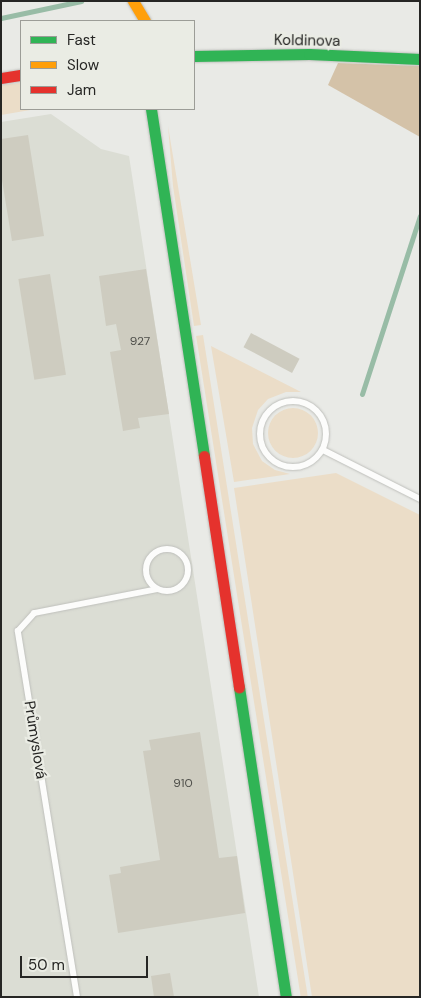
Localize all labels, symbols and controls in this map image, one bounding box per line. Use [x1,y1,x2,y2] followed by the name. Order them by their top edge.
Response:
[20,20,195,110] legend
[67,30,96,50] text: Fast
[274,31,340,51] street label: Koldinova
[67,55,99,75] text: Slow
[67,80,96,100] text: Jam
[130,335,150,349] house number: 927
[20,700,50,780] street label: Průmyslová
[173,777,193,791] house number: 910
[22,946,150,978] scale bar
[28,955,65,975] text: 50 m

